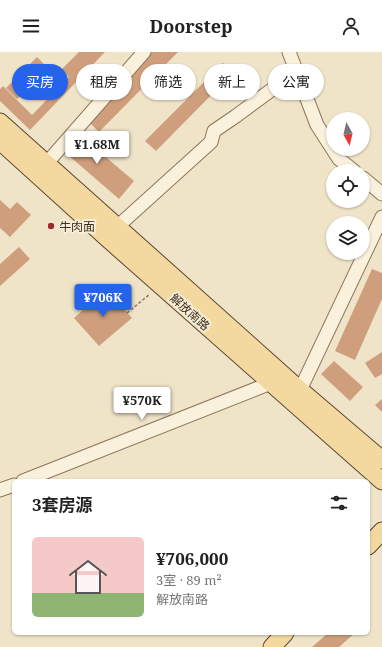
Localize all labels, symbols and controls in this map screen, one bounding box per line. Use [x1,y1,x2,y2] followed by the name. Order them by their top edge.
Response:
[149,14,233,38] text: Doorstep
[20,15,42,37] icon: menu
[340,15,362,37] icon: person
[12,64,68,100] chip: 买房
[76,64,132,100] chip: 租房
[140,64,196,100] chip: 筛选
[204,64,260,100] chip: 新上
[268,64,324,100] chip: 公寓
[326,112,370,156] north arrow
[326,112,370,260] map controls
[64,131,130,165] pin: ¥1.68M
[74,135,120,153] text: ¥1.68M
[326,164,370,208] button: locate
[326,216,370,260] button: layers
[59,218,95,235] place label: 牛肉面
[46,221,56,231] marker: 牛肉面
[75,284,131,318] pin: ¥706K
[84,288,122,306] text: ¥706K
[166,290,214,334] street label: 解放南路
[114,387,170,421] pin: ¥570K
[123,391,161,409] text: ¥570K
[328,492,350,514] icon: filters
[32,493,93,516] text: 3套房源
[156,547,228,570] text: ¥706,000
[64,553,112,601] icon: home
[156,571,222,589] text: 3室 · 89 m²
[156,590,208,608] text: 解放南路

